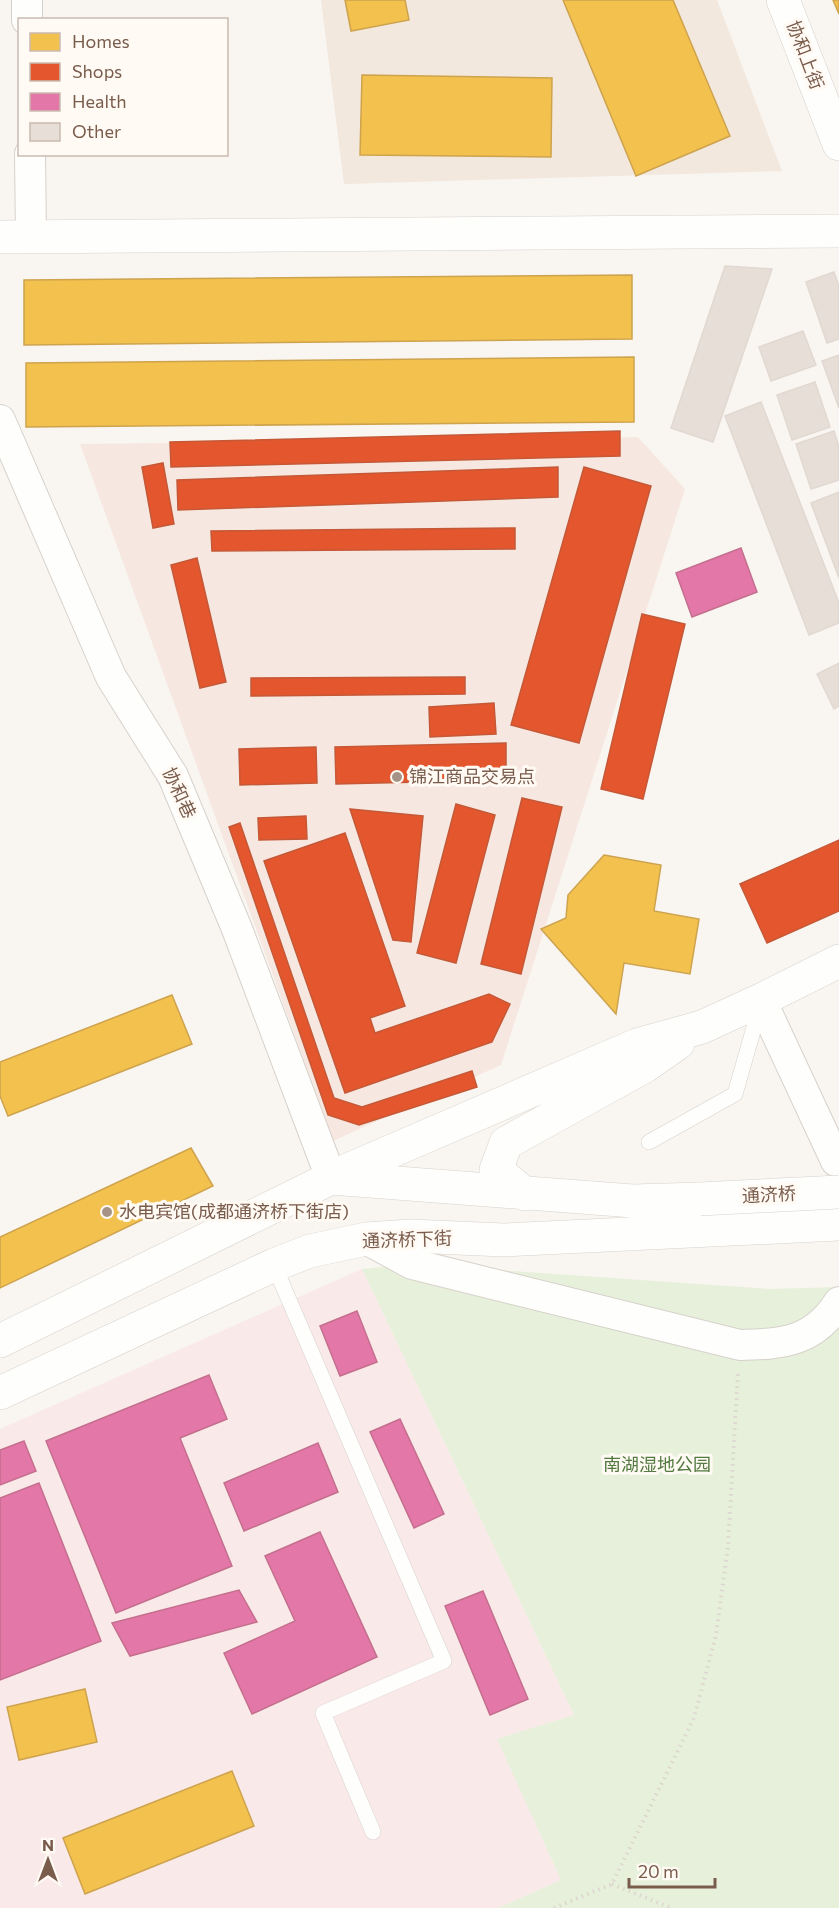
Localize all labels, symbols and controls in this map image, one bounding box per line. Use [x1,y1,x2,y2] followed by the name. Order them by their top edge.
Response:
[783,17,829,92] street label: 协和上街
[18,18,228,156] legend
[72,30,130,52] text: Homes
[72,60,122,82] text: Shops
[72,90,127,112] text: Health
[72,120,121,142] text: Other
[159,763,201,822] street label: 协和巷
[409,765,535,787] place label: 锦江商品交易点
[390,770,404,784] marker: 锦江商品交易点
[741,1182,796,1206] street label: 通济桥
[119,1200,349,1222] place label: 水电宾馆(成都通济桥下街店)
[100,1205,114,1219] marker: 水电宾馆(成都通济桥下街店)
[362,1226,452,1252] street label: 通济桥下街
[603,1453,711,1475] park label: 南湖湿地公园
[18,1830,78,1890] north arrow
[42,1835,54,1854] text: N
[629,1851,714,1889] scale bar
[638,1860,679,1882] text: 20 m

